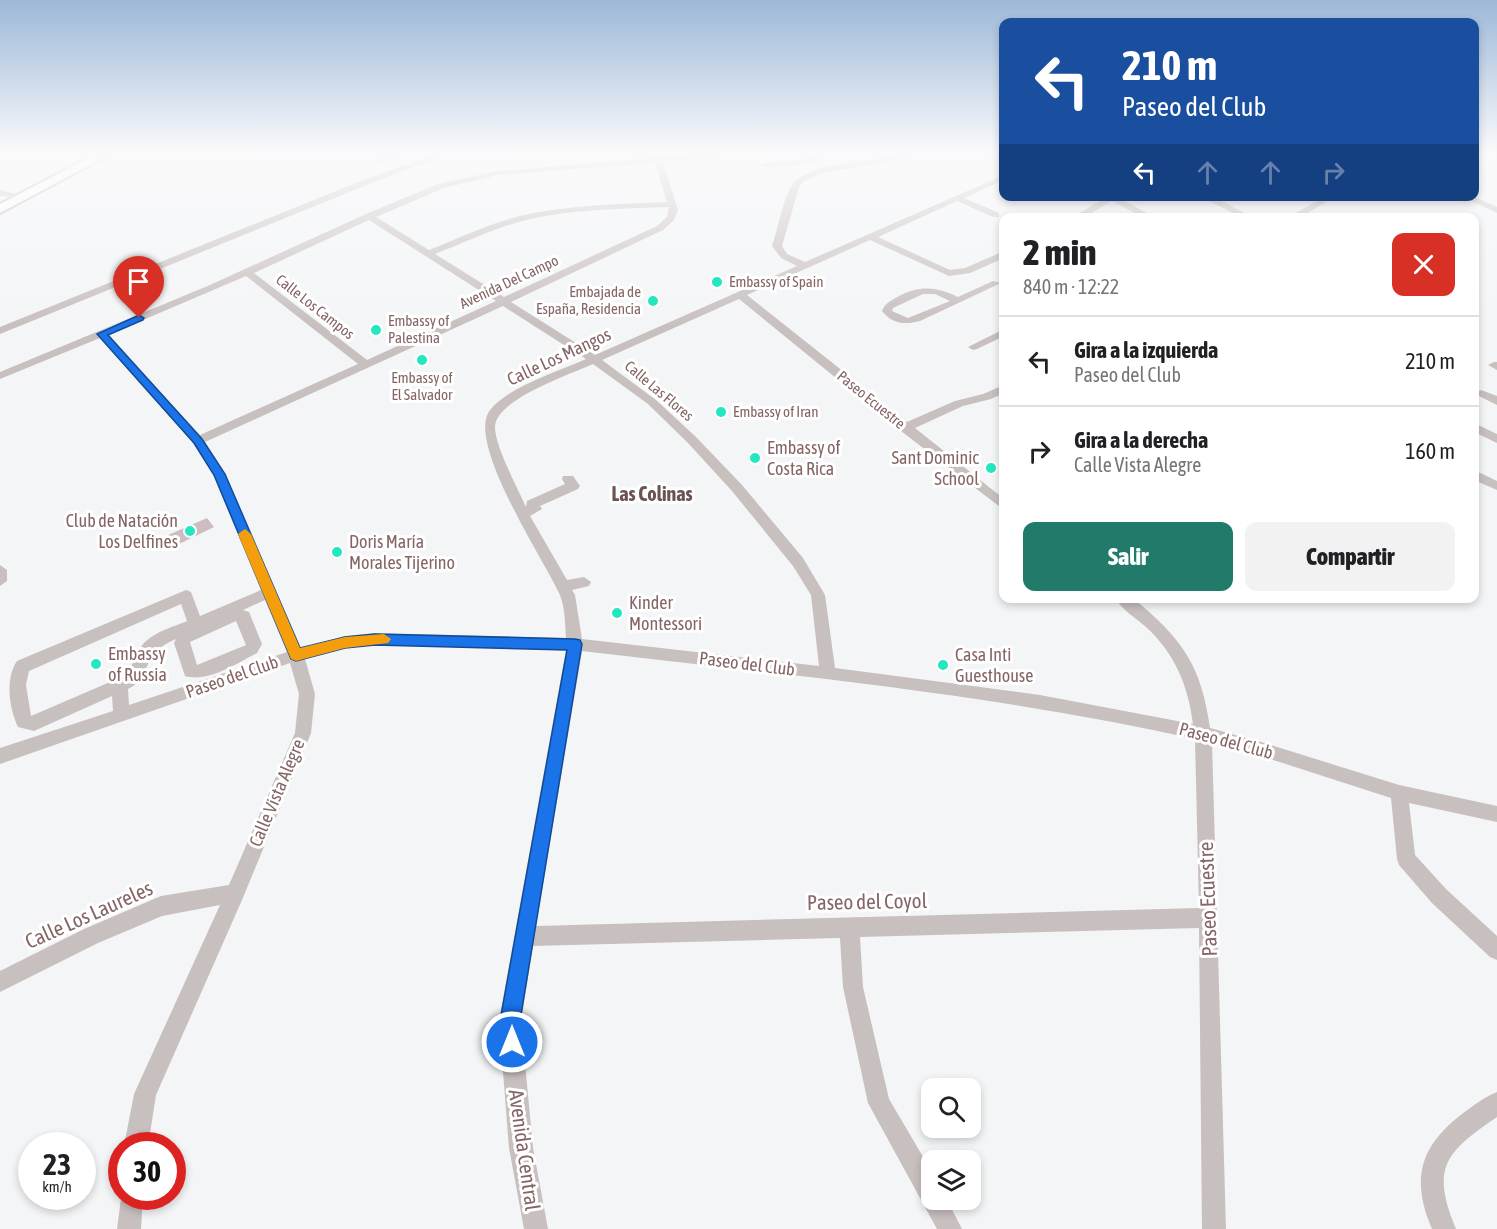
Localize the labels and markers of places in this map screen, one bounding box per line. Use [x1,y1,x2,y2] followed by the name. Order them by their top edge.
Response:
[113,256,164,318] pin
[729,273,823,290] place label: Embassy of Spain
[710,275,724,289] marker: Embassy of Spain
[536,283,641,317] place label: Embajada de España, Residencia
[646,294,660,308] marker: Embajada de España, Residencia
[388,312,449,346] place label: Embassy of Palestina
[369,323,383,337] marker: Embassy of Palestina
[415,353,429,367] marker: Embassy of El Salvador
[391,369,453,403] place label: Embassy of El Salvador
[733,403,819,420] place label: Embassy of Iran
[714,405,728,419] marker: Embassy of Iran
[767,437,841,479] place label: Embassy of Costa Rica
[892,447,979,489] place label: Sant Dominic School
[748,451,762,465] marker: Embassy of Costa Rica
[984,461,998,475] marker: Sant Dominic School
[66,510,178,552] place label: Club de Natación Los Delfines
[183,524,197,538] marker: Club de Natación Los Delfines
[349,531,455,573] place label: Doris María Morales Tijerino
[330,545,344,559] marker: Doris María Morales Tijerino
[629,592,702,634] place label: Kinder Montessori
[610,606,624,620] marker: Kinder Montessori
[108,643,167,685] place label: Embassy of Russia
[955,644,1033,686] place label: Casa Inti Guesthouse
[89,657,103,671] marker: Embassy of Russia
[936,658,950,672] marker: Casa Inti Guesthouse

